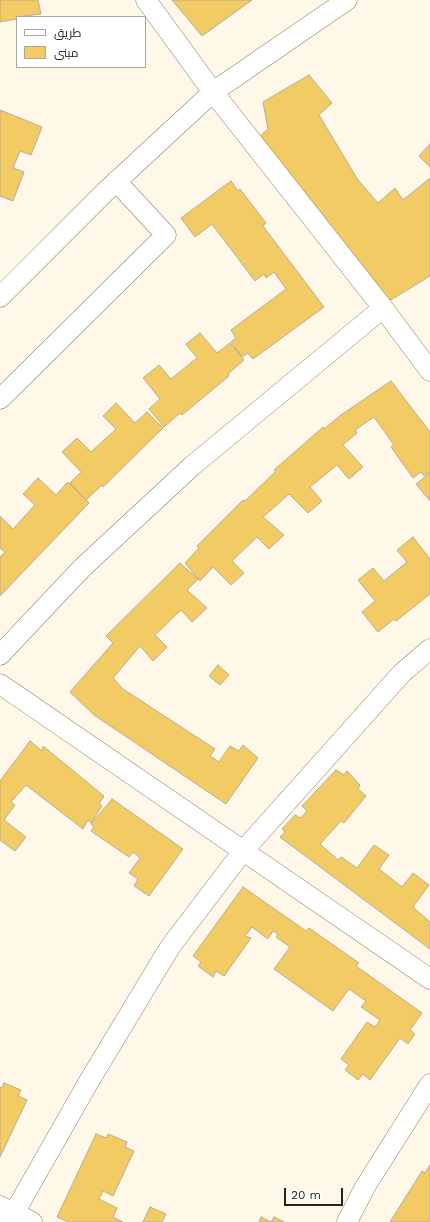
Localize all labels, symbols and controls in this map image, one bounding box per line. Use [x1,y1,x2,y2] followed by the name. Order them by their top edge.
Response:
[16,16,146,68] legend
[54,26,81,40] text: طريق
[54,46,79,60] text: مبنى
[286,1180,345,1206] scale bar
[291,1188,321,1202] text: 20 m

